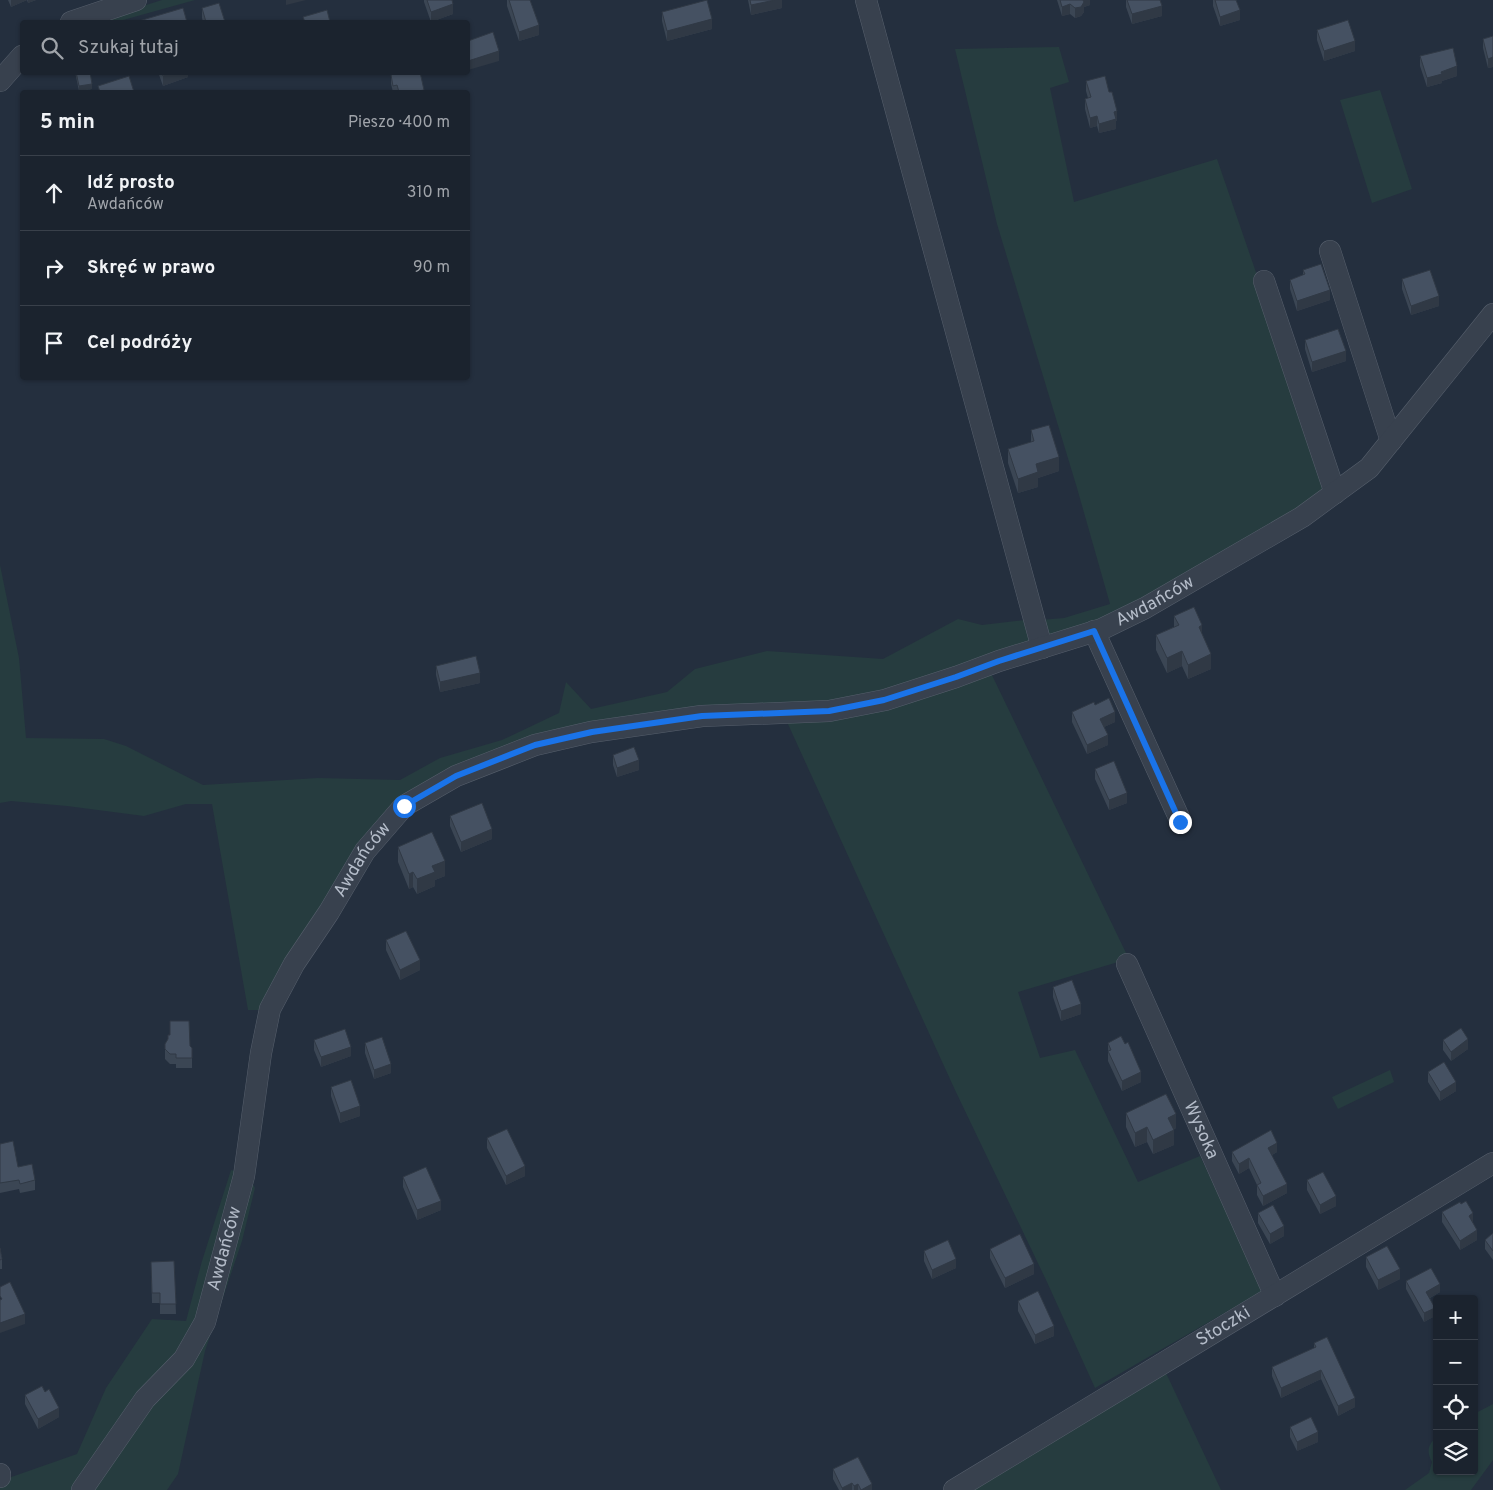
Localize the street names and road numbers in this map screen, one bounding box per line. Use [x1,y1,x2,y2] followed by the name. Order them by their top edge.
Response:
[1112,570,1198,632] street label: Awdańców
[329,817,396,902] street label: Awdańców
[1178,1098,1224,1163] street label: Wysoka
[202,1204,247,1293] street label: Awdańców
[1192,1301,1255,1352] street label: Stoczki

